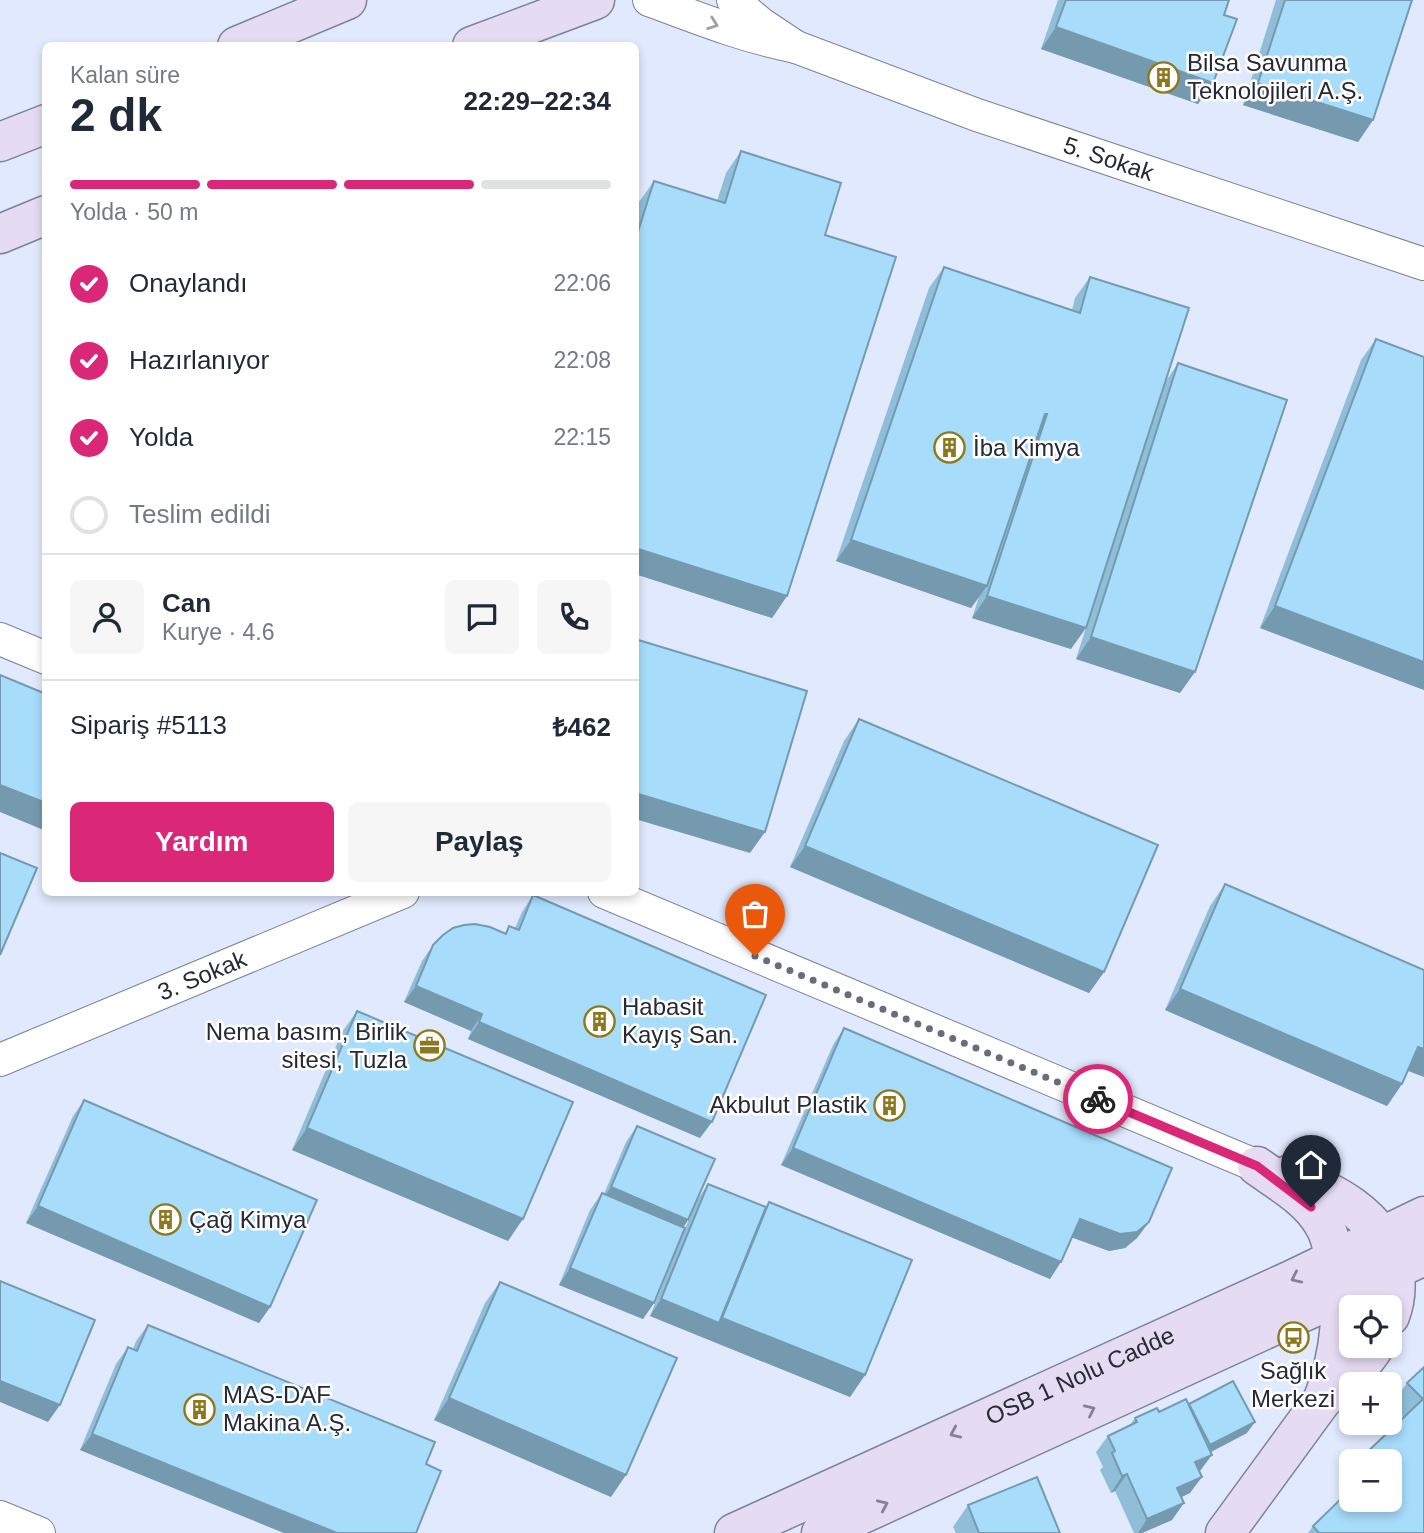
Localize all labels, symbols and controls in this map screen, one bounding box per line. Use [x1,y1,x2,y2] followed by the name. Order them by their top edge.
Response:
[706,16,718,30] one-way arrow
[1187,49,1363,104] place label: Bilsa Savunma Teknolojileri A.Ş.
[1147,60,1181,94] building icon: Bilsa Savunma Teknolojileri A.Ş.
[70,62,180,88] text: Kalan süre
[464,86,611,116] text: 22:29–22:34
[70,89,162,141] text: 2 dk
[1060,131,1158,186] street label: 5. Sokak
[70,199,198,225] text: Yolda · 50 m
[70,265,108,303] icon: check
[129,268,248,298] text: Onaylandı
[553,270,611,296] text: 22:06
[70,342,108,380] icon: check
[129,345,269,375] text: Hazırlanıyor
[553,347,611,373] text: 22:08
[70,419,108,457] icon: check
[129,422,193,452] text: Yolda
[553,424,611,450] text: 22:15
[933,431,967,465] building icon: İba Kimya
[973,434,1080,461] place label: İba Kimya
[129,499,271,529] text: Teslim edildi
[70,580,144,654] button: person
[445,580,519,654] button: chat
[537,580,611,654] button: phone
[162,588,211,618] text: Can
[162,619,275,645] text: Kurye · 4.6
[70,710,227,740] text: Sipariş #5113
[553,712,611,742] text: ₺462
[70,802,334,882] button: Yardım
[348,802,611,882] button: Paylaş
[725,884,785,956] pin
[736,895,774,933] icon: bag
[154,944,251,1006] street label: 3. Sokak
[622,993,738,1048] place label: Habasit Kayış San.
[582,1004,616,1038] building icon: Habasit Kayış San.
[206,1018,408,1073] place label: Nema basım, Birlik sitesi, Tuzla
[413,1029,447,1063] office icon: Nema basım, Birlik sitesi, Tuzla
[1063,1064,1133,1134] courier
[1079,1080,1117,1118] icon: bike
[873,1088,907,1122] building icon: Akbulut Plastik
[710,1091,868,1118] place label: Akbulut Plastik
[1281,1135,1341,1207] pin
[1292,1146,1330,1184] icon: home
[149,1203,183,1237] building icon: Çağ Kimya
[189,1206,307,1233] place label: Çağ Kimya
[1291,1269,1303,1283] one-way arrow
[1339,1295,1402,1512] map controls
[1339,1295,1402,1358] button: locate
[1276,1320,1310,1354] bus stop icon: Sağlık Merkezi
[981,1321,1178,1430] street label: OSB 1 Nolu Cadde
[1251,1357,1335,1412] place label: Sağlık Merkezi
[1339,1372,1402,1435] button: +
[223,1381,351,1436] place label: MAS-DAF Makina A.Ş.
[183,1392,217,1426] building icon: MAS-DAF Makina A.Ş.
[1082,1404,1095,1418] one-way arrow
[950,1424,962,1438] one-way arrow
[1339,1449,1402,1512] button: −
[876,1499,888,1513] one-way arrow

